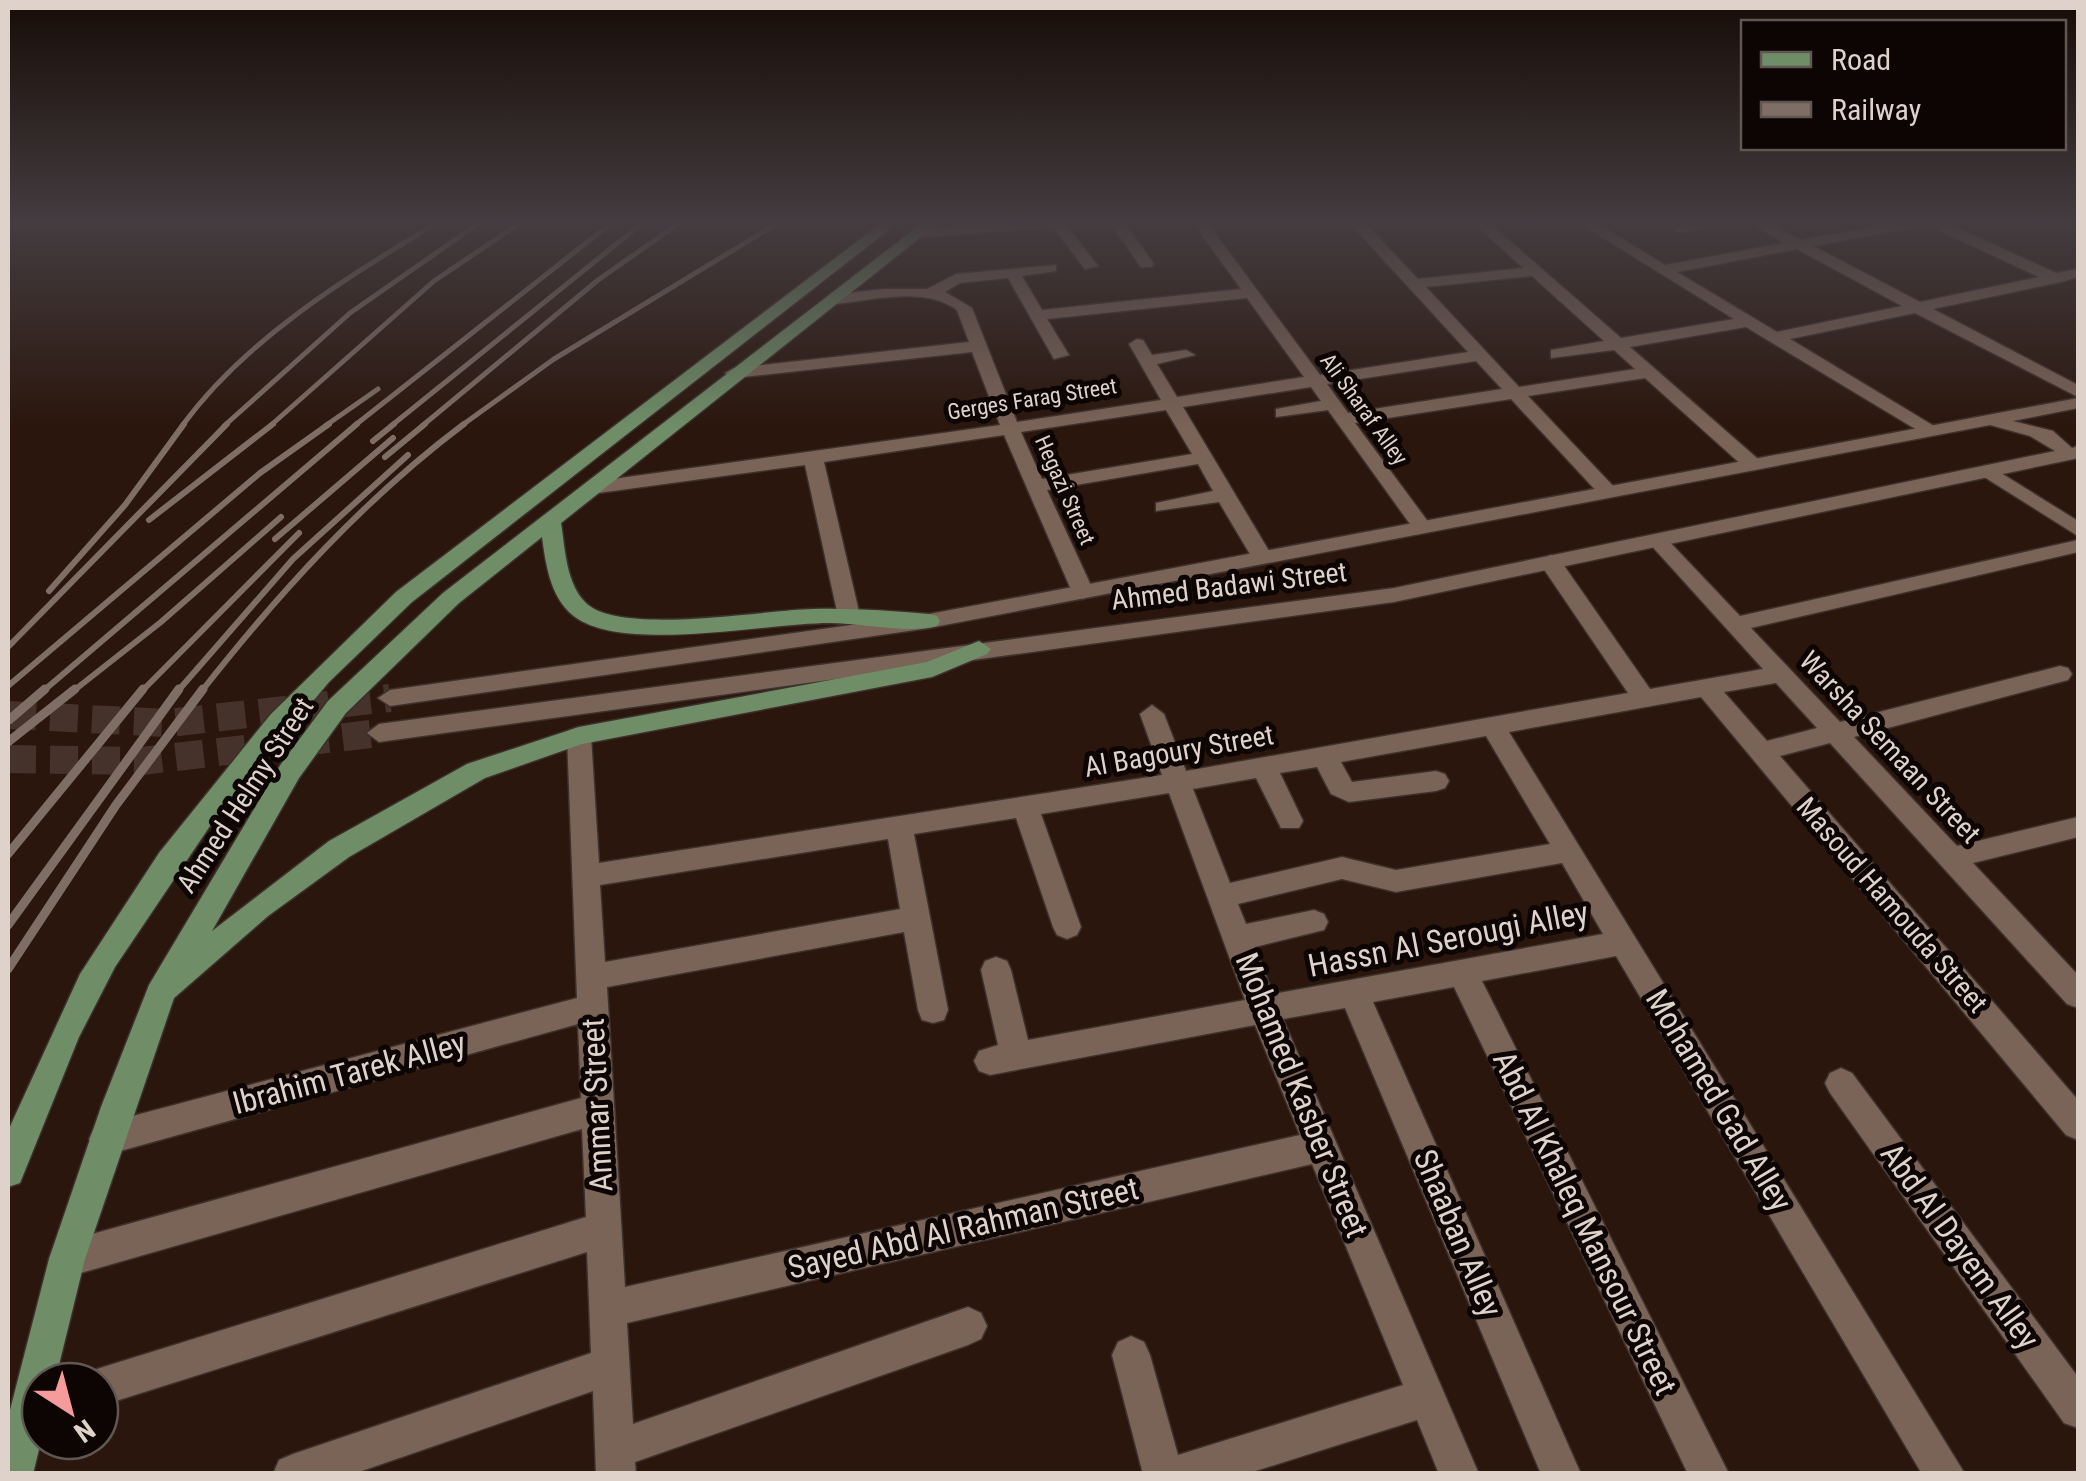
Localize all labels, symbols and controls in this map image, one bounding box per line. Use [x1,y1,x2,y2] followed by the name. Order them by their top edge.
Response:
[1741,20,2066,150] legend
[1831,42,1891,77] text: Road
[1831,92,1921,127] text: Railway
[1315,349,1413,469] street label: Ali Sharaf Alley
[946,373,1118,425] street label: Gerges Farag Street
[1030,432,1100,548] street label: Hegazi Street
[1109,555,1349,617] street label: Ahmed Badawi Street
[1793,644,1987,850] street label: Warsha Semaan Street
[170,691,320,899] street label: Ahmed Helmy Street
[1082,718,1276,784] street label: Al Bagoury Street
[1790,791,1994,1019] street label: Masoud Hamouda Street
[1305,893,1591,985] street label: Hassn Al Serougi Alley
[1228,947,1376,1243] street label: Mohamed Kasber Street
[1638,982,1800,1218] street label: Mohamed Gad Alley
[573,1017,621,1193] street label: Ammar Street
[228,1024,470,1122] street label: Ibrahim Tarek Alley
[1485,1045,1685,1401] street label: Abd Al Khaleq Mansour Street
[1873,1136,2047,1356] street label: Abd Al Dayem Alley
[1406,1144,1510,1322] street label: Shaaban Alley
[784,1169,1142,1287] street label: Sayed Abd Al Rahman Street
[20,1361,120,1461] north arrow
[68,1412,101,1449] text: N

